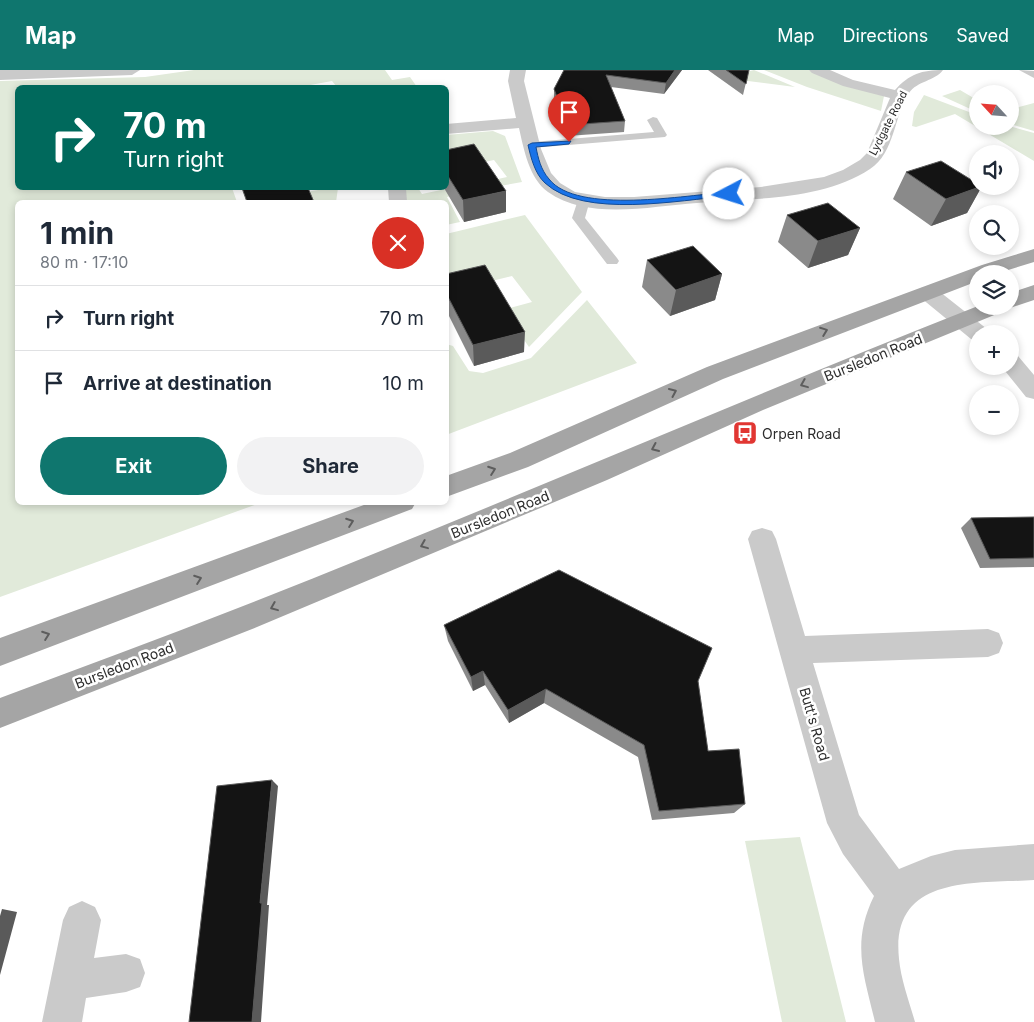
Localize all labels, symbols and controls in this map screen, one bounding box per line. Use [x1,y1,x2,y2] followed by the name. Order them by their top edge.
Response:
[25,21,76,50] text: Map
[777,25,815,46] text: Map
[843,25,928,46] text: Directions
[956,25,1009,46] text: Saved
[969,85,1019,135] north arrow
[969,85,1019,435] map controls
[866,88,910,158] street label: Lydgate Road
[548,91,590,142] pin
[555,98,583,126] icon: arrive
[123,104,207,146] text: 70 m
[40,105,105,170] icon: right
[969,145,1019,195] button: sound
[123,146,224,172] text: Turn right
[702,167,754,219] position arrow
[969,205,1019,255] button: search
[40,215,114,251] text: 1 min
[372,217,424,269] button: close
[40,252,128,272] text: 80 m · 17:10
[969,265,1019,315] button: layers
[40,304,68,332] icon: right
[83,307,174,330] text: Turn right
[380,307,424,330] text: 70 m
[969,325,1019,375] button: +
[819,327,828,337] one-way arrow
[821,330,925,384] street label: Bursledon Road
[40,369,68,397] icon: arrive
[83,372,272,395] text: Arrive at destination
[382,372,424,395] text: 10 m
[800,378,809,389] one-way arrow
[969,385,1019,435] button: −
[668,387,677,398] one-way arrow
[732,420,758,446] bus stop icon: Orpen Road
[762,425,841,442] place label: Orpen Road
[40,437,227,495] button: Exit
[237,437,424,495] button: Share
[651,442,660,453] one-way arrow
[487,466,496,476] one-way arrow
[448,487,552,541] street label: Bursledon Road
[346,518,354,528] one-way arrow
[420,539,429,549] one-way arrow
[193,574,202,585] one-way arrow
[270,600,279,611] one-way arrow
[41,631,50,641] one-way arrow
[72,638,176,692] street label: Bursledon Road
[796,685,834,763] street label: Butt's Road

